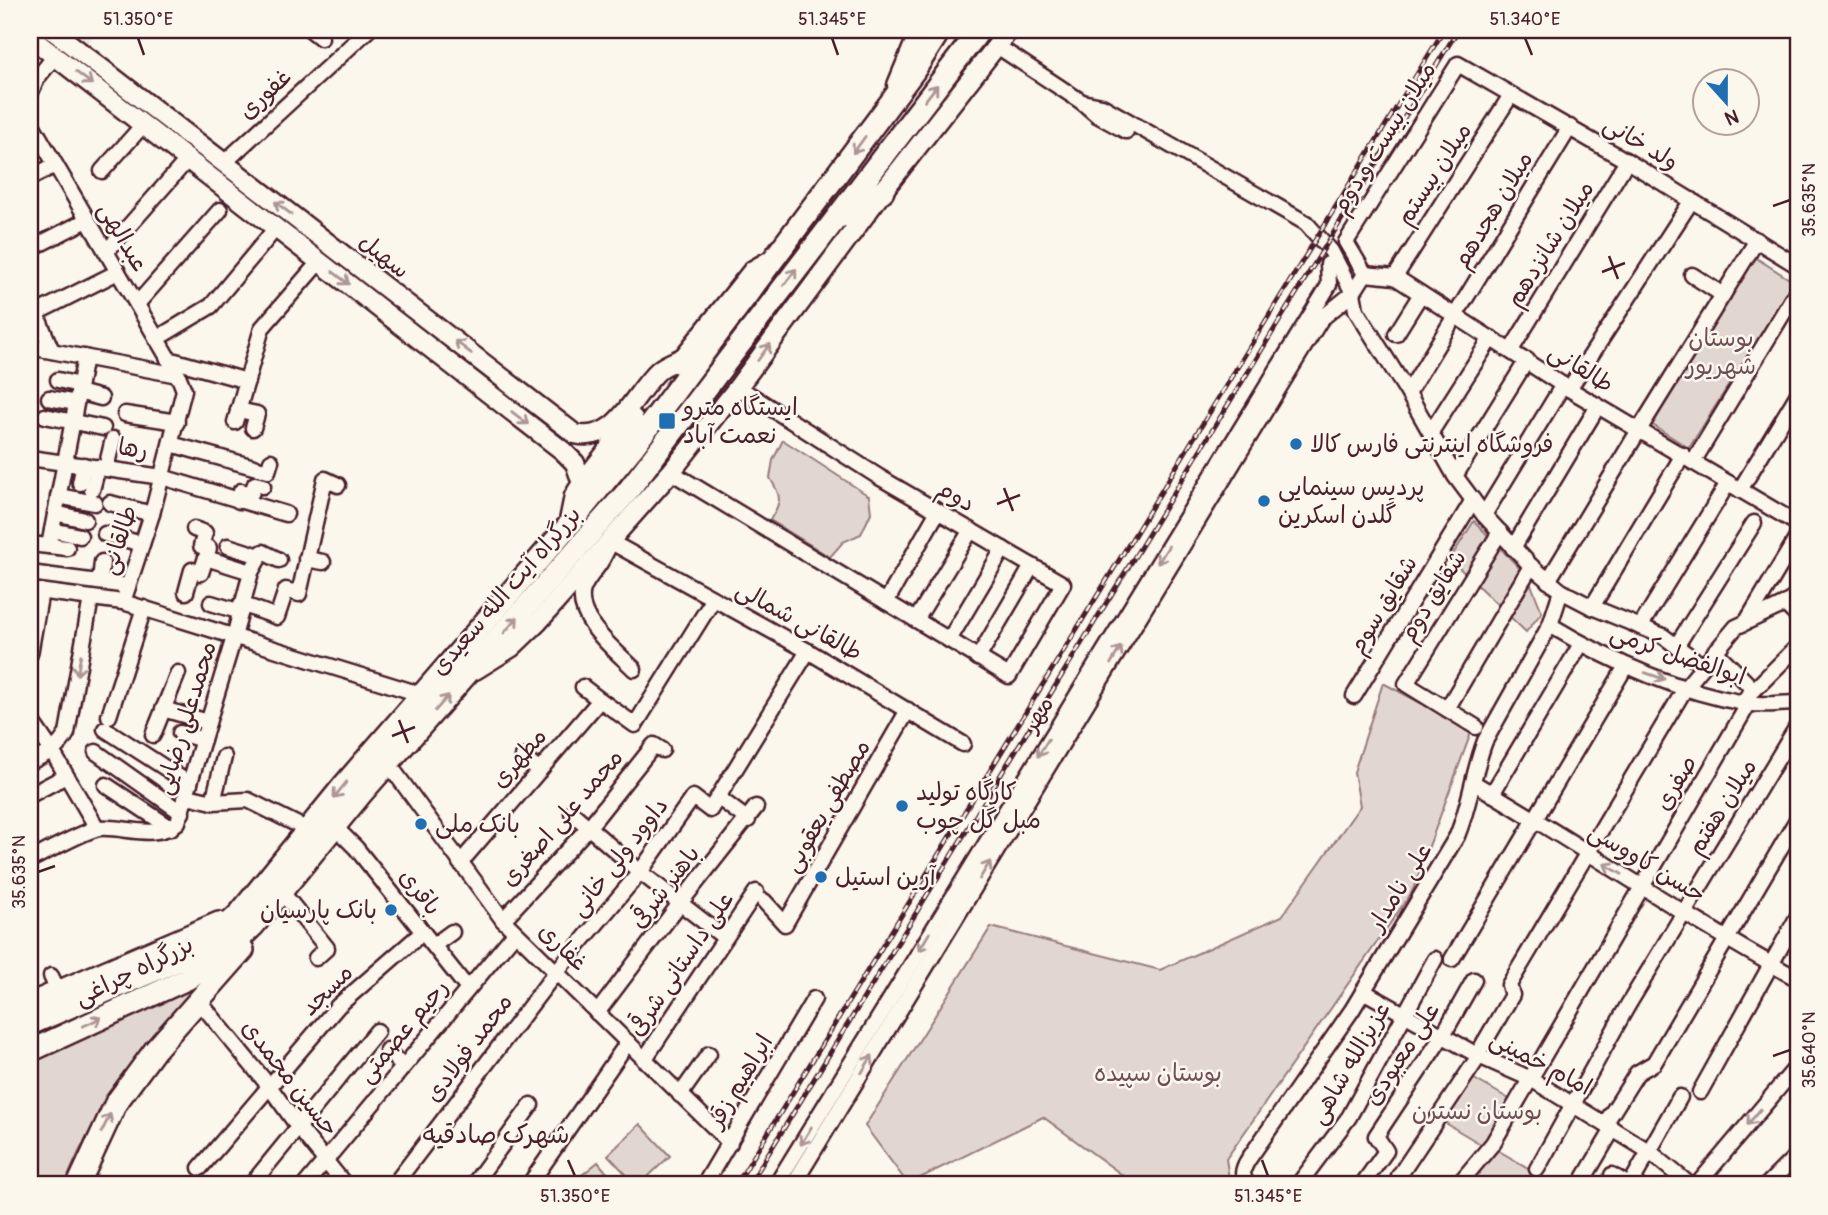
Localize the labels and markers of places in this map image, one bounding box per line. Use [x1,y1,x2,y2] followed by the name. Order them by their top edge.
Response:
[681,393,798,450] place label: ایستگاه مترو نعمت آباد
[657,411,677,431] marker: ایستگاه مترو نعمت آباد
[1310,430,1553,459] place label: فروشگاه اینترنتی فارس کالا
[1288,436,1304,452] marker: فروشگاه اینترنتی فارس کالا
[1278,473,1425,530] place label: پردیس سینمایی گلدن اسکرین
[1256,493,1272,509] marker: پردیس سینمایی گلدن اسکرین
[916,778,1041,835] place label: کارگاه تولید مبل گل چوب
[894,798,910,814] marker: کارگاه تولید مبل گل چوب
[435,810,520,839] place label: بانک ملی
[413,816,429,832] marker: بانک ملی
[835,863,937,892] place label: آرین استیل
[813,869,829,885] marker: آرین استیل
[260,896,377,925] place label: بانک پارسیان
[383,902,399,918] marker: بانک پارسیان

